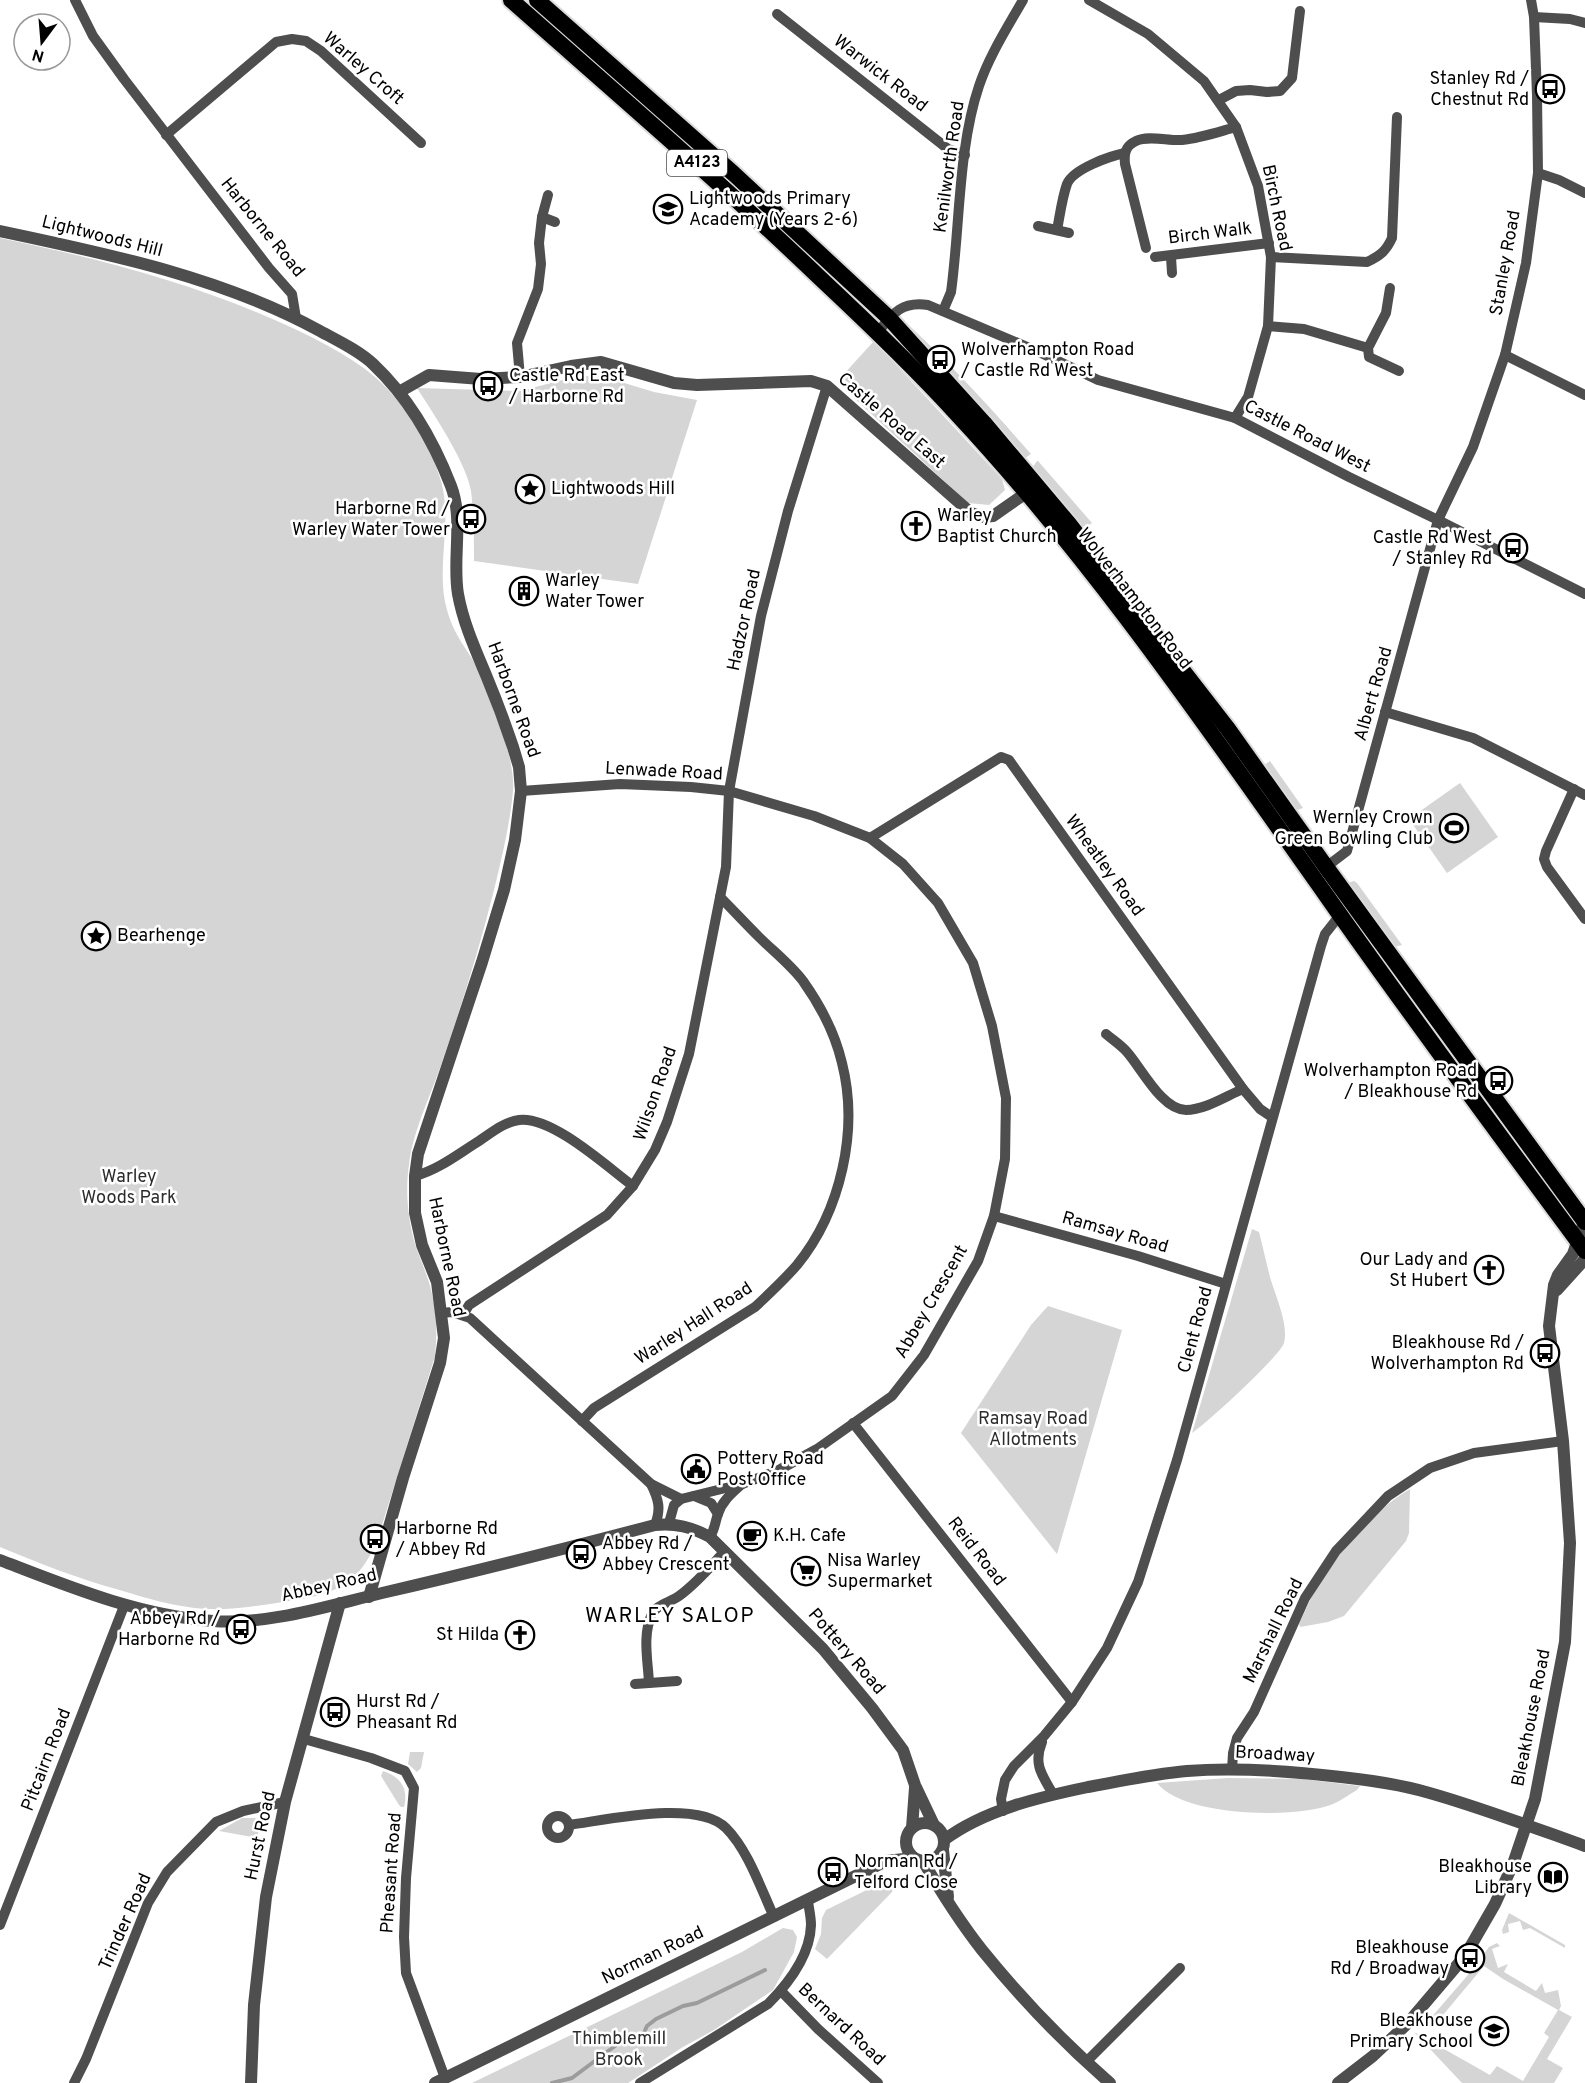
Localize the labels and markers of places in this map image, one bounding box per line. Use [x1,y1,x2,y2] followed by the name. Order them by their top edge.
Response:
[1429,68,1529,112] place label: Stanley Rd / Chestnut Rd
[1534,73,1566,105] bus stop icon: Stanley Rd / Chestnut Rd
[689,188,858,232] place label: Lightwoods Primary Academy (Years 2-6)
[652,193,684,225] school or university icon: Lightwoods Primary Academy (Years 2-6)
[960,339,1134,383] place label: Wolverhampton Road / Castle Rd West
[924,344,956,376] bus stop icon: Wolverhampton Road / Castle Rd West
[508,365,625,409] place label: Castle Rd East / Harborne Rd
[472,370,504,402] bus stop icon: Castle Rd East / Harborne Rd
[514,473,546,505] place icon: Lightwoods Hill
[551,478,675,501] place label: Lightwoods Hill
[292,498,450,542] place label: Harborne Rd / Warley Water Tower
[455,503,487,535] bus stop icon: Harborne Rd / Warley Water Tower
[937,505,1057,549] place label: Warley Baptist Church
[900,510,932,542] church icon: Warley Baptist Church
[1373,527,1492,571] place label: Castle Rd West / Stanley Rd
[1497,532,1529,564] bus stop icon: Castle Rd West / Stanley Rd
[545,570,644,614] place label: Warley Water Tower
[508,575,540,607] building icon: Warley Water Tower
[1274,807,1433,851] place label: Wernley Crown Green Bowling Club
[1438,812,1470,844] sports icon: Wernley Crown Green Bowling Club
[80,920,112,952] place icon: Bearhenge
[117,925,206,948] place label: Bearhenge
[1304,1060,1477,1104] place label: Wolverhampton Road / Bleakhouse Rd
[1482,1065,1514,1097] bus stop icon: Wolverhampton Road / Bleakhouse Rd
[1359,1249,1468,1293] place label: Our Lady and St Hubert
[1473,1254,1505,1286] church icon: Our Lady and St Hubert
[1371,1332,1524,1376] place label: Bleakhouse Rd / Wolverhampton Rd
[1529,1337,1561,1369] bus stop icon: Bleakhouse Rd / Wolverhampton Rd
[717,1448,824,1492] place label: Pottery Road Post Office
[680,1453,712,1485] public building icon: Pottery Road Post Office
[395,1518,498,1562] place label: Harborne Rd / Abbey Rd
[736,1520,768,1552] cafe icon: K.H. Cafe
[359,1523,391,1555] bus stop icon: Harborne Rd / Abbey Rd
[773,1525,846,1548] place label: K.H. Cafe
[602,1533,729,1577] place label: Abbey Rd / Abbey Crescent
[565,1538,597,1570] bus stop icon: Abbey Rd / Abbey Crescent
[827,1550,933,1594] place label: Nisa Warley Supermarket
[790,1555,822,1587] supermarket icon: Nisa Warley Supermarket
[118,1608,220,1652] place label: Abbey Rd / Harborne Rd
[225,1613,257,1645] bus stop icon: Abbey Rd / Harborne Rd
[504,1619,536,1651] church icon: St Hilda
[436,1624,499,1647] place label: St Hilda
[356,1691,457,1735] place label: Hurst Rd / Pheasant Rd
[319,1696,351,1728] bus stop icon: Hurst Rd / Pheasant Rd
[854,1851,958,1895] place label: Norman Rd / Telford Close
[817,1856,849,1888] bus stop icon: Norman Rd / Telford Close
[1438,1856,1532,1900] place label: Bleakhouse Library
[1537,1861,1569,1893] library icon: Bleakhouse Library
[1330,1937,1449,1981] place label: Bleakhouse Rd / Broadway
[1454,1942,1486,1974] bus stop icon: Bleakhouse Rd / Broadway
[1349,2010,1473,2054] place label: Bleakhouse Primary School
[1478,2015,1510,2047] school or university icon: Bleakhouse Primary School

